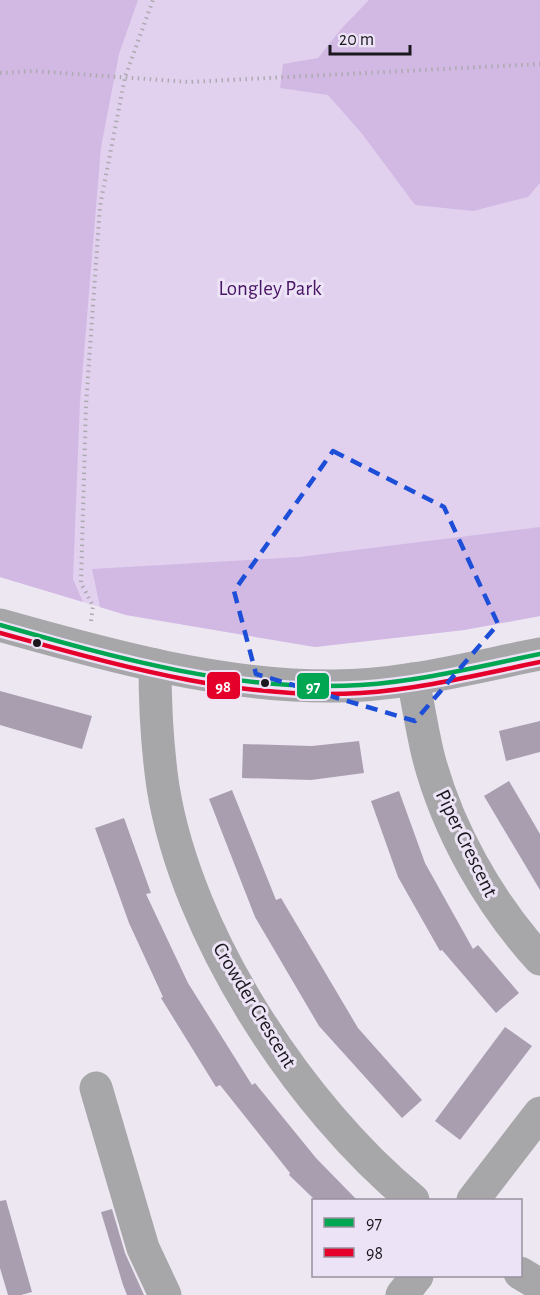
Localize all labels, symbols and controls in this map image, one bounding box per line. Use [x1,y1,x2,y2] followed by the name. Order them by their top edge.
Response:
[330,18,410,56] scale bar
[339,31,374,49] text: 20 m
[218,278,322,299] park label: Longley Park
[31,637,43,649] unlabelled marker
[206,671,241,700] line badge: 98
[296,672,330,700] line badge: 97
[259,677,271,689] unlabelled marker
[215,679,231,695] text: 98
[306,679,320,695] text: 97
[432,786,502,901] street label: Piper Crescent
[209,939,300,1072] street label: Crowder Crescent
[312,1199,522,1277] legend
[366,1215,382,1233] text: 97
[366,1245,383,1263] text: 98

